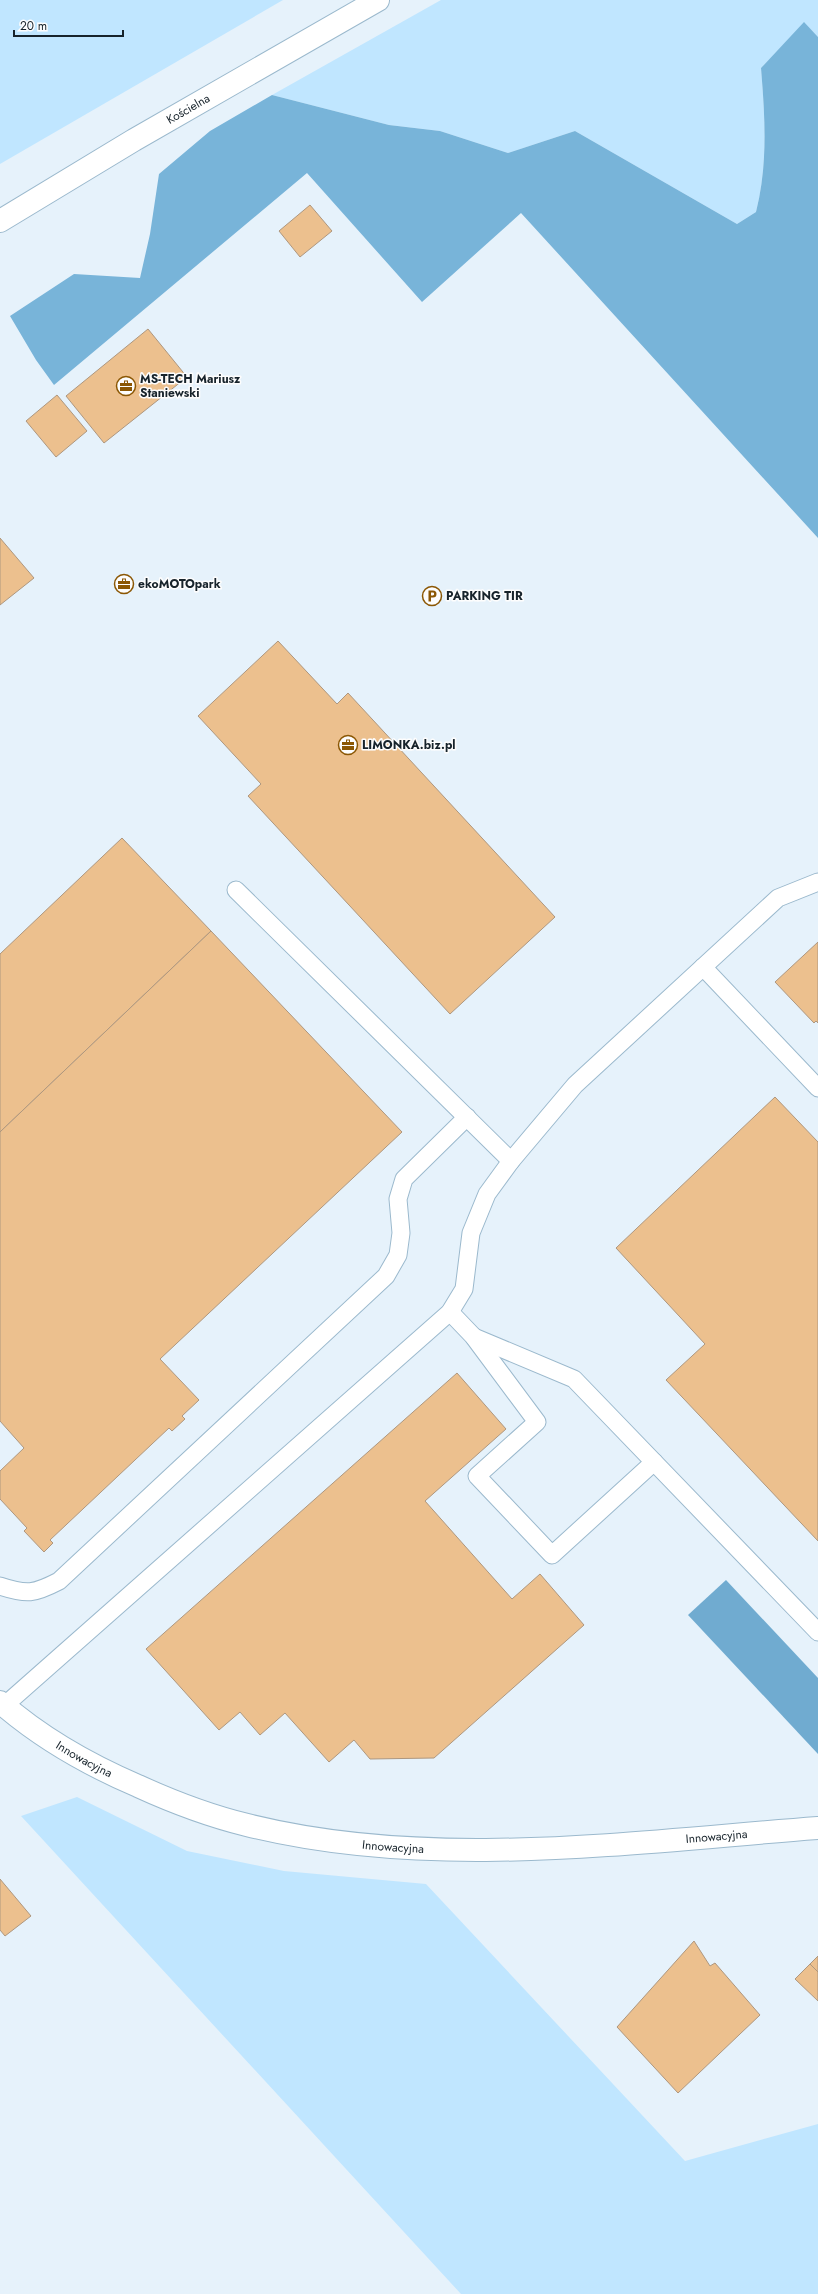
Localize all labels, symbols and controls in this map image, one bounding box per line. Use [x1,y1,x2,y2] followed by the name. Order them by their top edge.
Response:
[14,12,123,38] scale bar
[20,17,47,35] text: 20 m
[163,89,214,129] street label: Kościelna
[140,370,241,402] place label: MS-TECH Mariusz Staniewski
[115,375,137,397] office icon: MS-TECH Mariusz Staniewski
[113,573,135,595] office icon: ekoMOTOpark
[138,575,221,593] place label: ekoMOTOpark
[421,585,443,607] parking icon: PARKING TIR
[446,587,523,605] place label: PARKING TIR
[337,734,359,756] office icon: LIMONKA.biz.pl
[362,736,456,754] place label: LIMONKA.biz.pl
[52,1737,116,1782] street label: Innowacyjna
[685,1825,748,1848] street label: Innowacyjna
[361,1836,425,1858] street label: Innowacyjna

